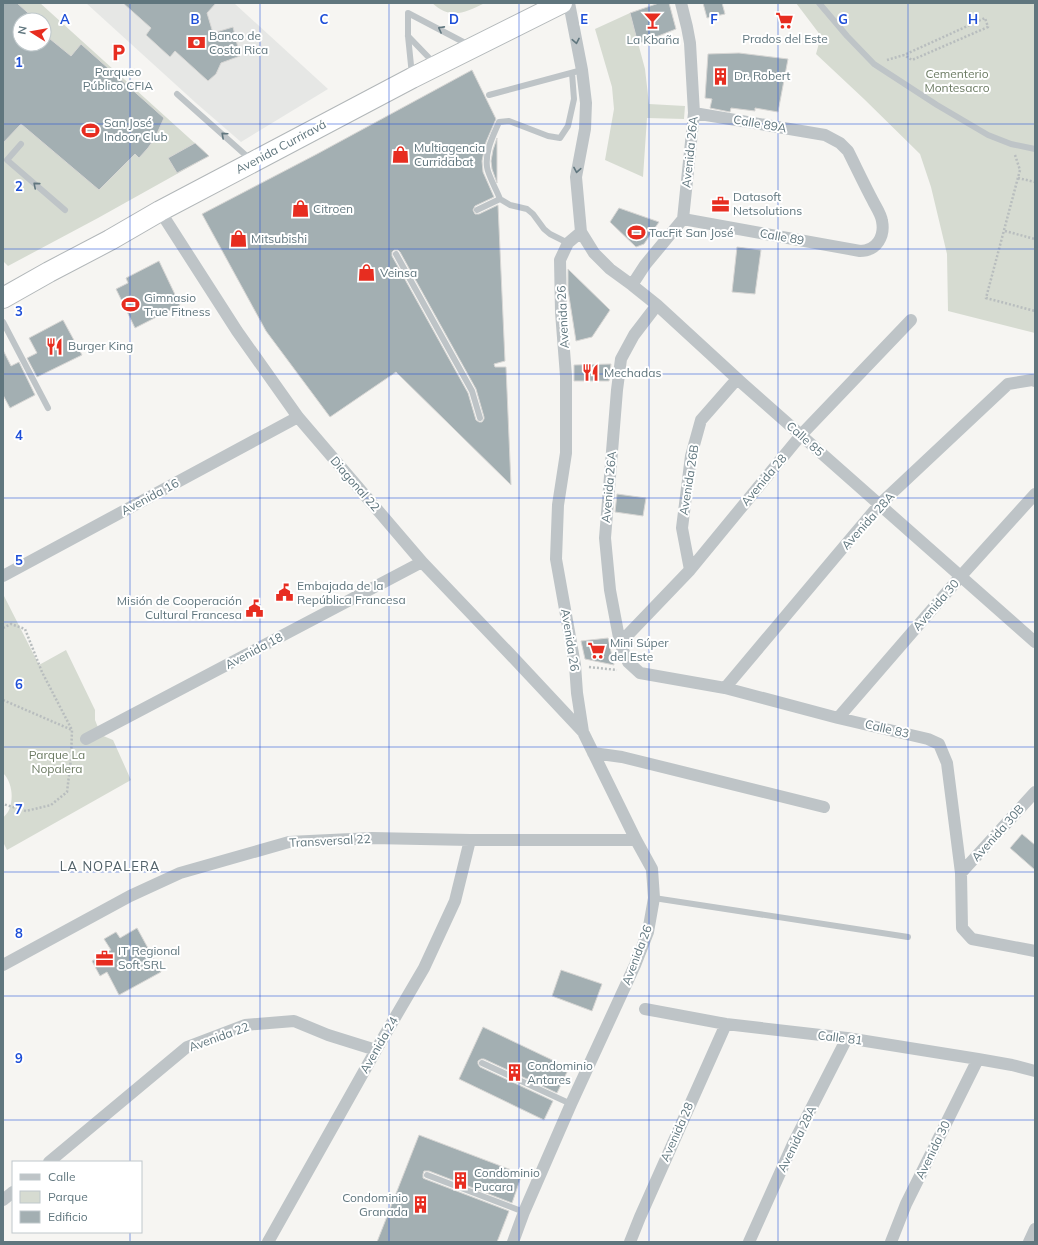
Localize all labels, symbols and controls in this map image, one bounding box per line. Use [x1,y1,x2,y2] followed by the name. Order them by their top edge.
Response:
[775,10,795,30] supermarket icon: Prados del Este
[60,11,70,27] text: A
[191,11,200,27] text: B
[320,11,329,27] text: C
[449,11,459,27] text: D
[580,11,588,27] text: E
[643,11,663,31] bar icon: La Kbaña
[710,11,718,27] text: F
[838,11,848,27] text: G
[968,11,978,27] text: H
[12,12,52,52] north arrow
[15,25,30,36] text: N
[437,27,445,34] one-way arrow
[209,28,268,57] place label: Banco de Costa Rica
[742,31,828,46] place label: Prados del Este
[626,32,680,47] place label: La Kbaña
[186,33,206,53] bank icon: Banco de Costa Rica
[571,38,580,44] one-way arrow
[108,43,128,63] parking icon: Parqueo Público CFIA
[15,54,23,70] text: 1
[83,64,153,93] place label: Parqueo Público CFIA
[711,66,731,86] building icon: Dr. Robert
[924,66,990,95] park label: Cementerio Montesacro
[734,68,791,83] place label: Dr. Robert
[732,111,788,136] street label: Calle 89A
[104,115,168,144] place label: San José Indoor Club
[678,115,701,189] street label: Avenida 26A
[233,116,329,177] street label: Avenida Curriravá
[81,120,101,140] sports icon: San José Indoor Club
[221,133,229,140] one-way arrow
[414,140,485,169] place label: Multiagencia Curridabat
[391,145,411,165] shop icon: Multiagencia Curridabat
[574,167,582,173] one-way arrow
[15,178,23,194] text: 2
[33,183,41,190] one-way arrow
[733,189,802,218] place label: Datasoft Netsolutions
[710,194,730,214] office icon: Datasoft Netsolutions
[290,199,310,219] shop icon: Citroen
[313,201,353,216] place label: Citroen
[626,223,646,243] sports icon: TacFit San José
[649,225,734,240] place label: TacFit San José
[759,225,806,248] street label: Calle 89
[228,229,248,249] shop icon: Mitsubishi
[251,231,307,246] place label: Mitsubishi
[357,263,377,283] shop icon: Veinsa
[380,265,417,280] place label: Veinsa
[553,285,572,349] street label: Avenida 26
[144,290,211,319] place label: Gimnasio True Fitness
[121,295,141,315] sports icon: Gimnasio True Fitness
[15,303,23,319] text: 3
[45,336,65,356] restaurant icon: Burger King
[68,338,133,353] place label: Burger King
[581,363,601,383] restaurant icon: Mechadas
[604,365,661,380] place label: Mechadas
[784,418,827,459] street label: Calle 85
[15,427,23,443] text: 4
[676,444,701,516] street label: Avenida 26B
[598,450,619,523] street label: Avenida 26A
[738,451,790,509] street label: Avenida 28
[327,453,383,514] street label: Diagonal 22
[118,475,181,518] street label: Avenida 16
[838,489,897,552] street label: Avenida 28A
[15,552,23,568] text: 5
[909,576,962,633] street label: Avenida 30
[297,578,406,607] place label: Embajada de la República Francesa
[274,583,294,603] public building icon: Embajada de la República Francesa
[117,593,242,622] place label: Misión de Cooperación Cultural Francesa
[245,598,265,618] public building icon: Misión de Cooperación Cultural Francesa
[558,608,583,672] street label: Avenida 26
[222,629,285,672] street label: Avenida 18
[610,635,669,664] place label: Mini Súper del Este
[587,640,607,660] supermarket icon: Mini Súper del Este
[15,676,23,692] text: 6
[864,716,911,741] street label: Calle 83
[29,747,85,776] park label: Parque La Nopalera
[15,801,23,817] text: 7
[968,801,1027,864] street label: Avenida 30B
[289,831,371,850] street label: Transversal 22
[60,858,160,874] district label: LA NOPALERA
[618,923,655,987] street label: Avenida 26
[15,925,23,941] text: 8
[118,943,180,972] place label: IT Regional Soft SRL
[95,948,115,968] office icon: IT Regional Soft SRL
[356,1014,401,1076] street label: Avenida 24
[187,1019,251,1054] street label: Avenida 22
[817,1027,863,1048] street label: Calle 81
[15,1050,23,1066] text: 9
[527,1058,593,1087] place label: Condominio Antares
[504,1063,524,1083] building icon: Condominio Antares
[657,1100,696,1164] street label: Avenida 28
[774,1103,819,1174] street label: Avenida 28A
[912,1118,953,1181] street label: Avenida 30
[12,1161,142,1233] legend
[474,1165,540,1194] place label: Condominio Pucara
[48,1169,75,1184] text: Calle
[451,1170,471,1190] building icon: Condominio Pucara
[48,1189,88,1204] text: Parque
[342,1190,408,1219] place label: Condominio Granada
[411,1195,431,1215] building icon: Condominio Granada
[48,1209,88,1224] text: Edificio

